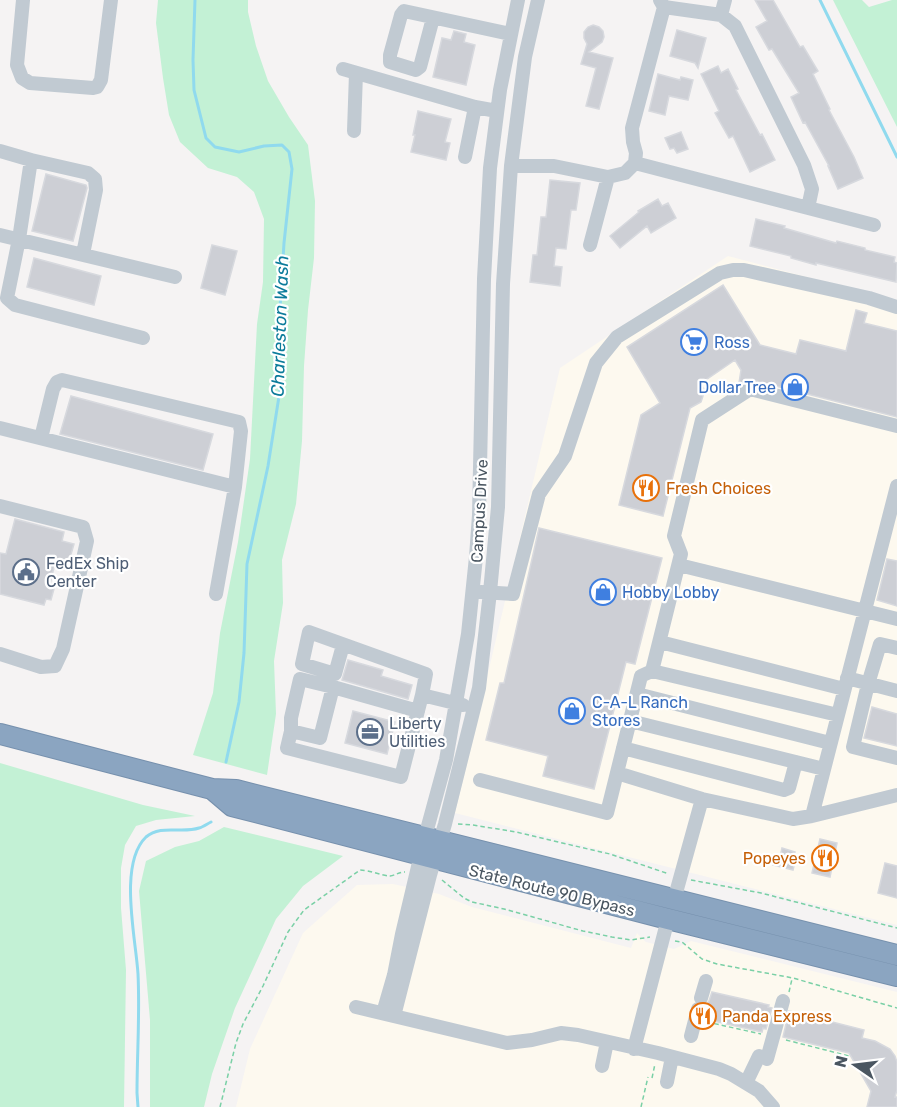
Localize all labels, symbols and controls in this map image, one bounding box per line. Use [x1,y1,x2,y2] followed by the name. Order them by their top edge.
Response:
[267,255,293,397] water label: Charleston Wash
[679,327,709,357] supermarket icon: Ross
[714,333,750,352] place label: Ross
[780,372,810,402] shop icon: Dollar Tree
[698,378,776,397] place label: Dollar Tree
[467,459,492,563] street label: Campus Drive
[631,473,661,503] restaurant icon: Fresh Choices
[666,479,771,498] place label: Fresh Choices
[46,554,129,591] place label: FedEx Ship Center
[11,557,41,587] public building icon: FedEx Ship Center
[588,577,618,607] shop icon: Hobby Lobby
[622,583,719,602] place label: Hobby Lobby
[592,693,688,730] place label: C-A-L Ranch Stores
[557,696,587,726] shop icon: C-A-L Ranch Stores
[389,714,445,751] place label: Liberty Utilities
[355,717,385,747] office icon: Liberty Utilities
[810,843,840,873] restaurant icon: Popeyes
[743,849,806,868] place label: Popeyes
[467,861,637,920] street label: State Route 90 Bypass
[688,1001,718,1031] restaurant icon: Panda Express
[722,1007,832,1026] place label: Panda Express
[825,1035,885,1095] north arrow
[830,1054,852,1069] text: N

